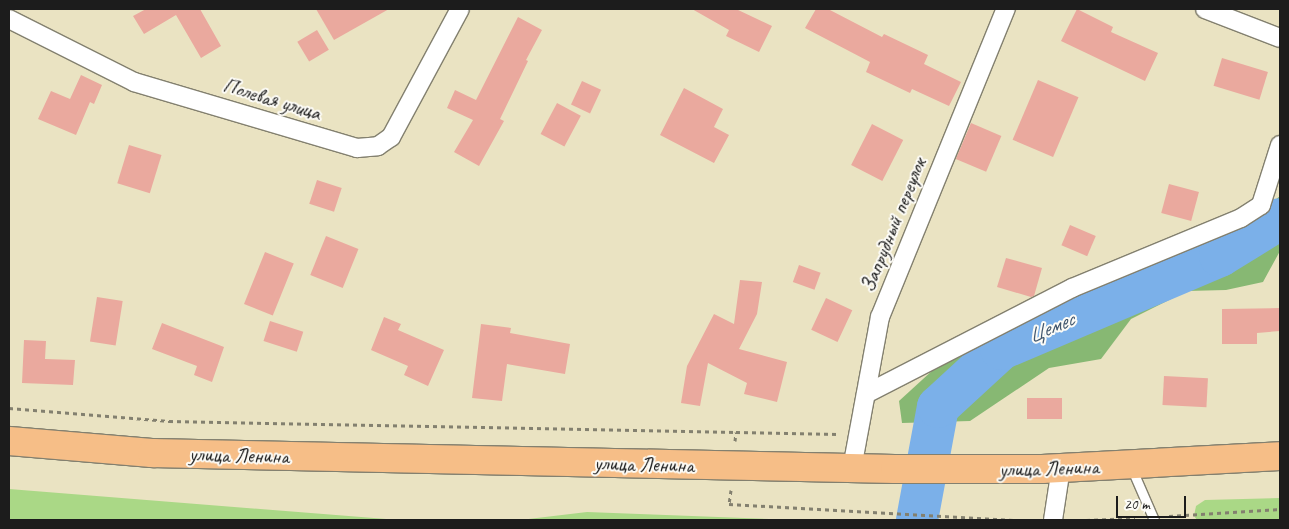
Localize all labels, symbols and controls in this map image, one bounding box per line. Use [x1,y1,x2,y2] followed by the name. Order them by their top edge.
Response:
[220,72,324,126] street label: Полевая улица
[855,154,931,296] street label: Запрудный переулок
[1024,307,1078,349] water label: Цемес
[189,442,289,468] street label: улица Ленина
[594,451,694,477] street label: улица Ленина
[999,454,1099,482] street label: улица Ленина
[1119,486,1189,518] scale bar
[1124,495,1150,514] text: 20 m

